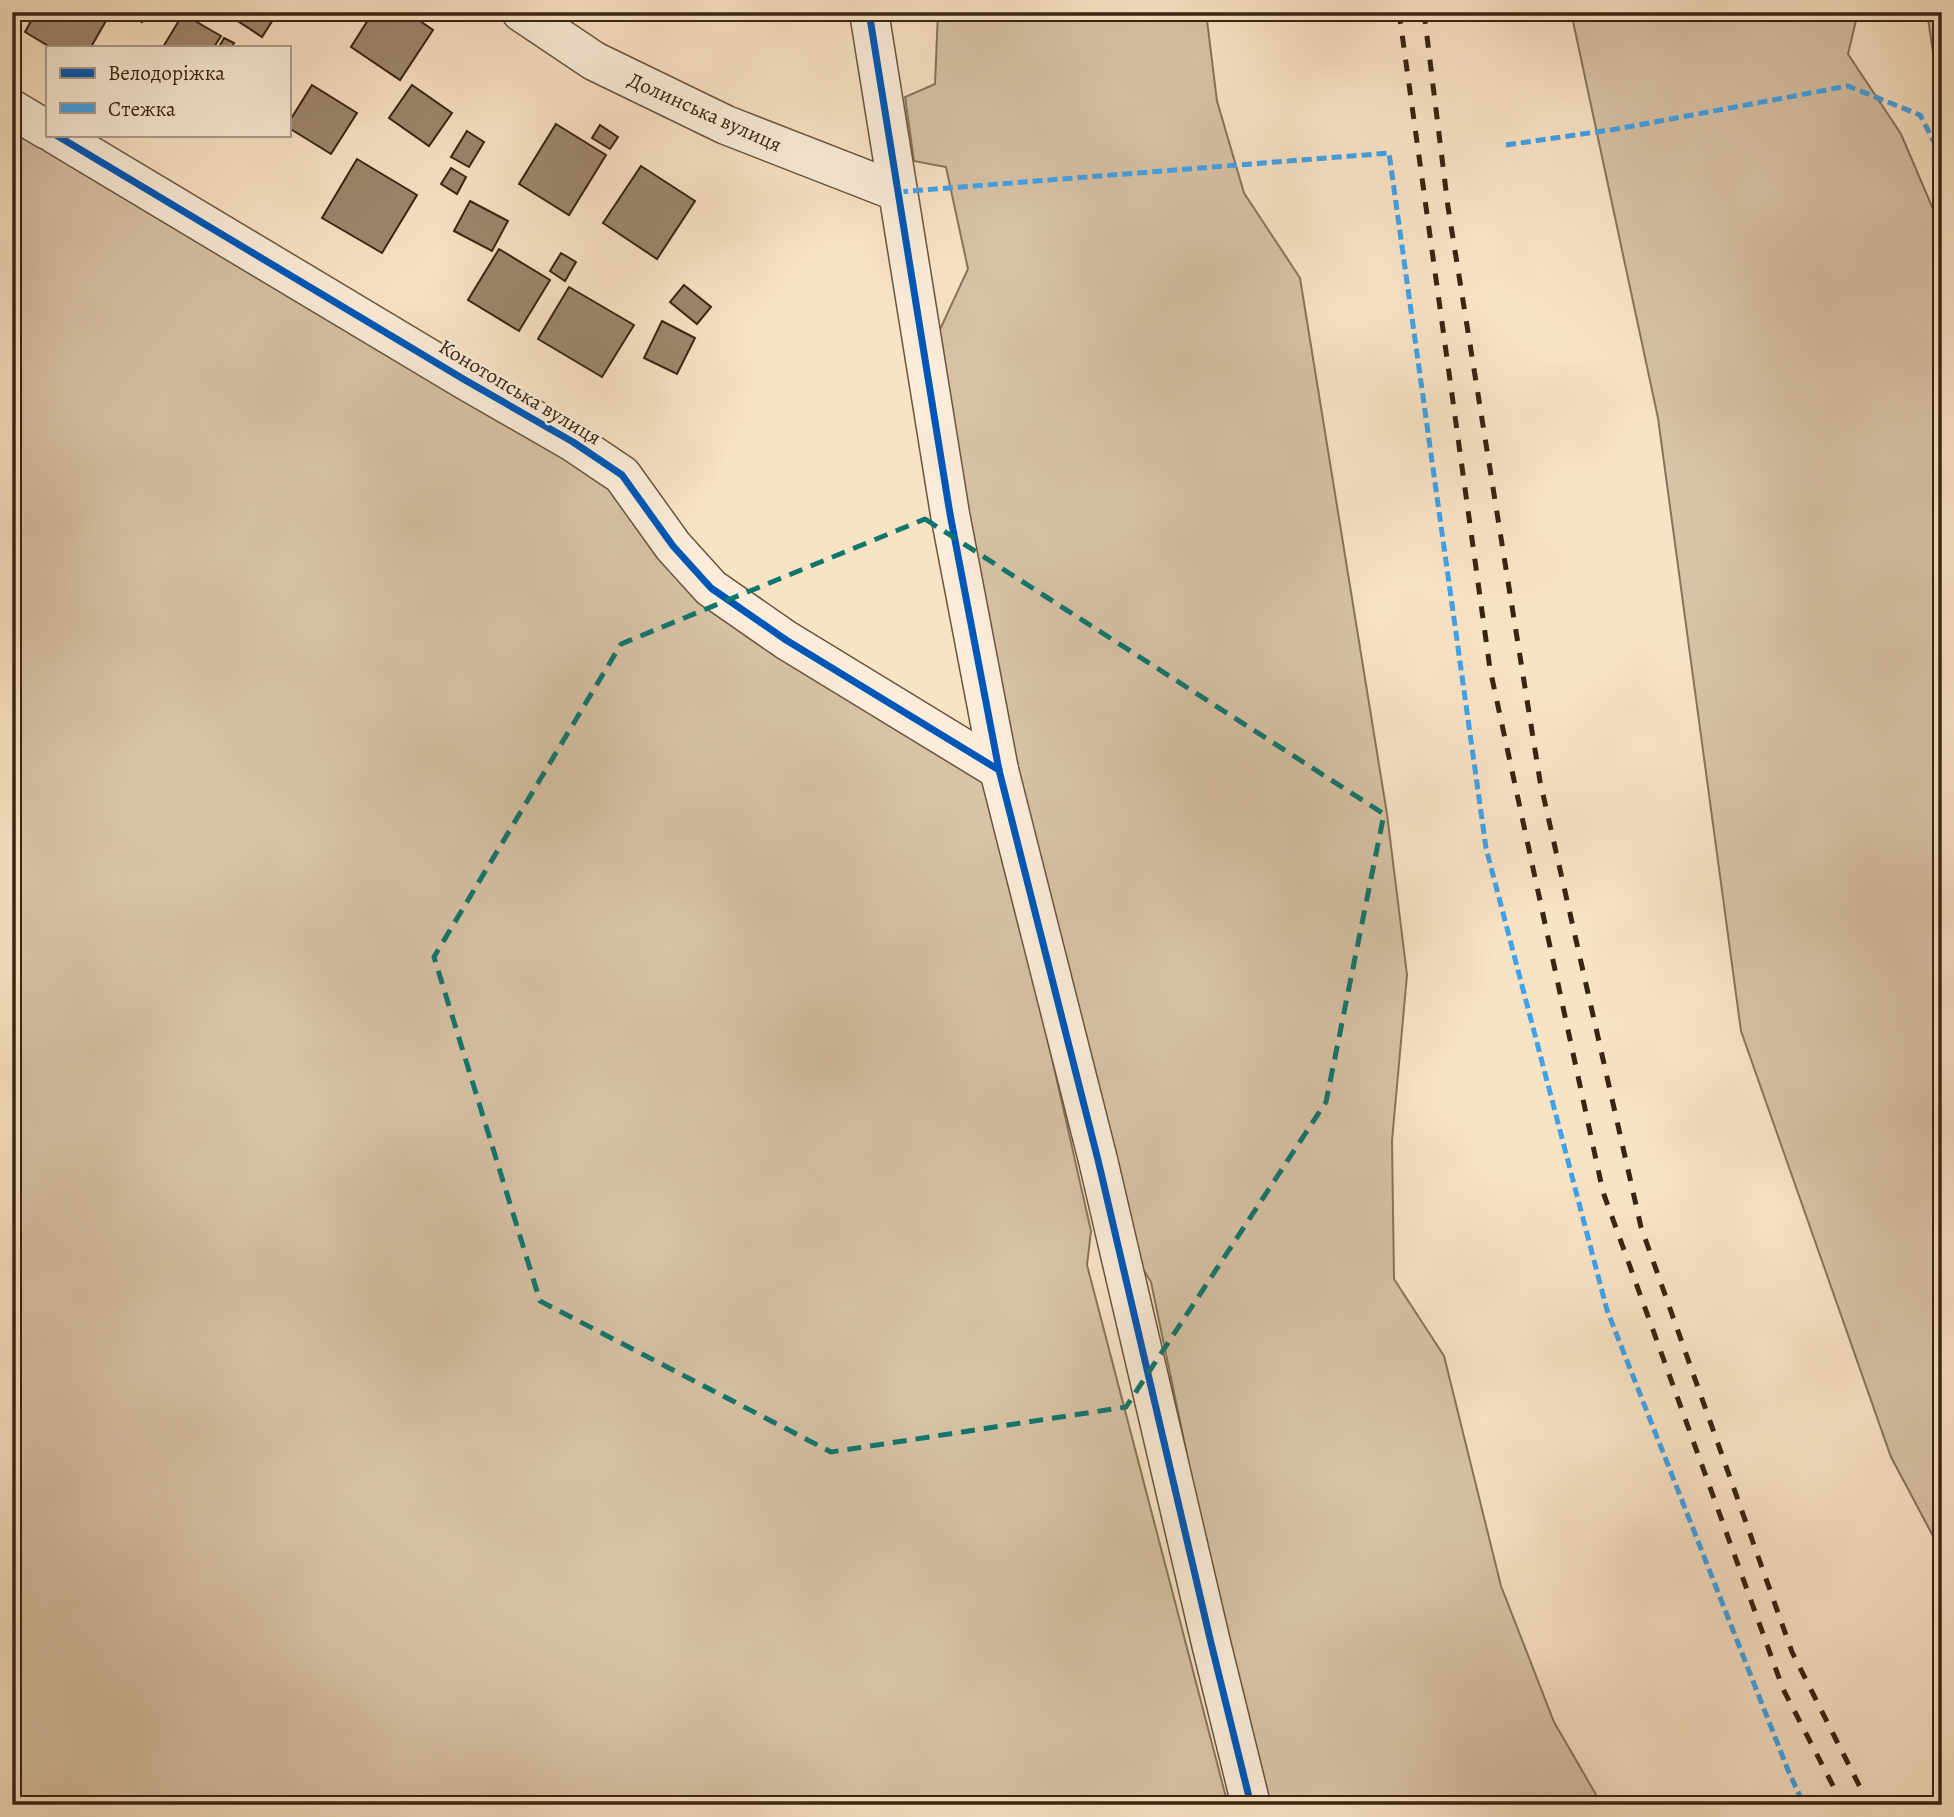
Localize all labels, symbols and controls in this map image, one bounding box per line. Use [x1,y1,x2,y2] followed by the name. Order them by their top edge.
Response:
[46,46,290,136] legend
[108,59,225,87] text: Велодоріжка
[624,66,786,158] street label: Долинська вулиця
[108,95,176,123] text: Стежка
[434,332,606,452] street label: Конотопська вулиця

